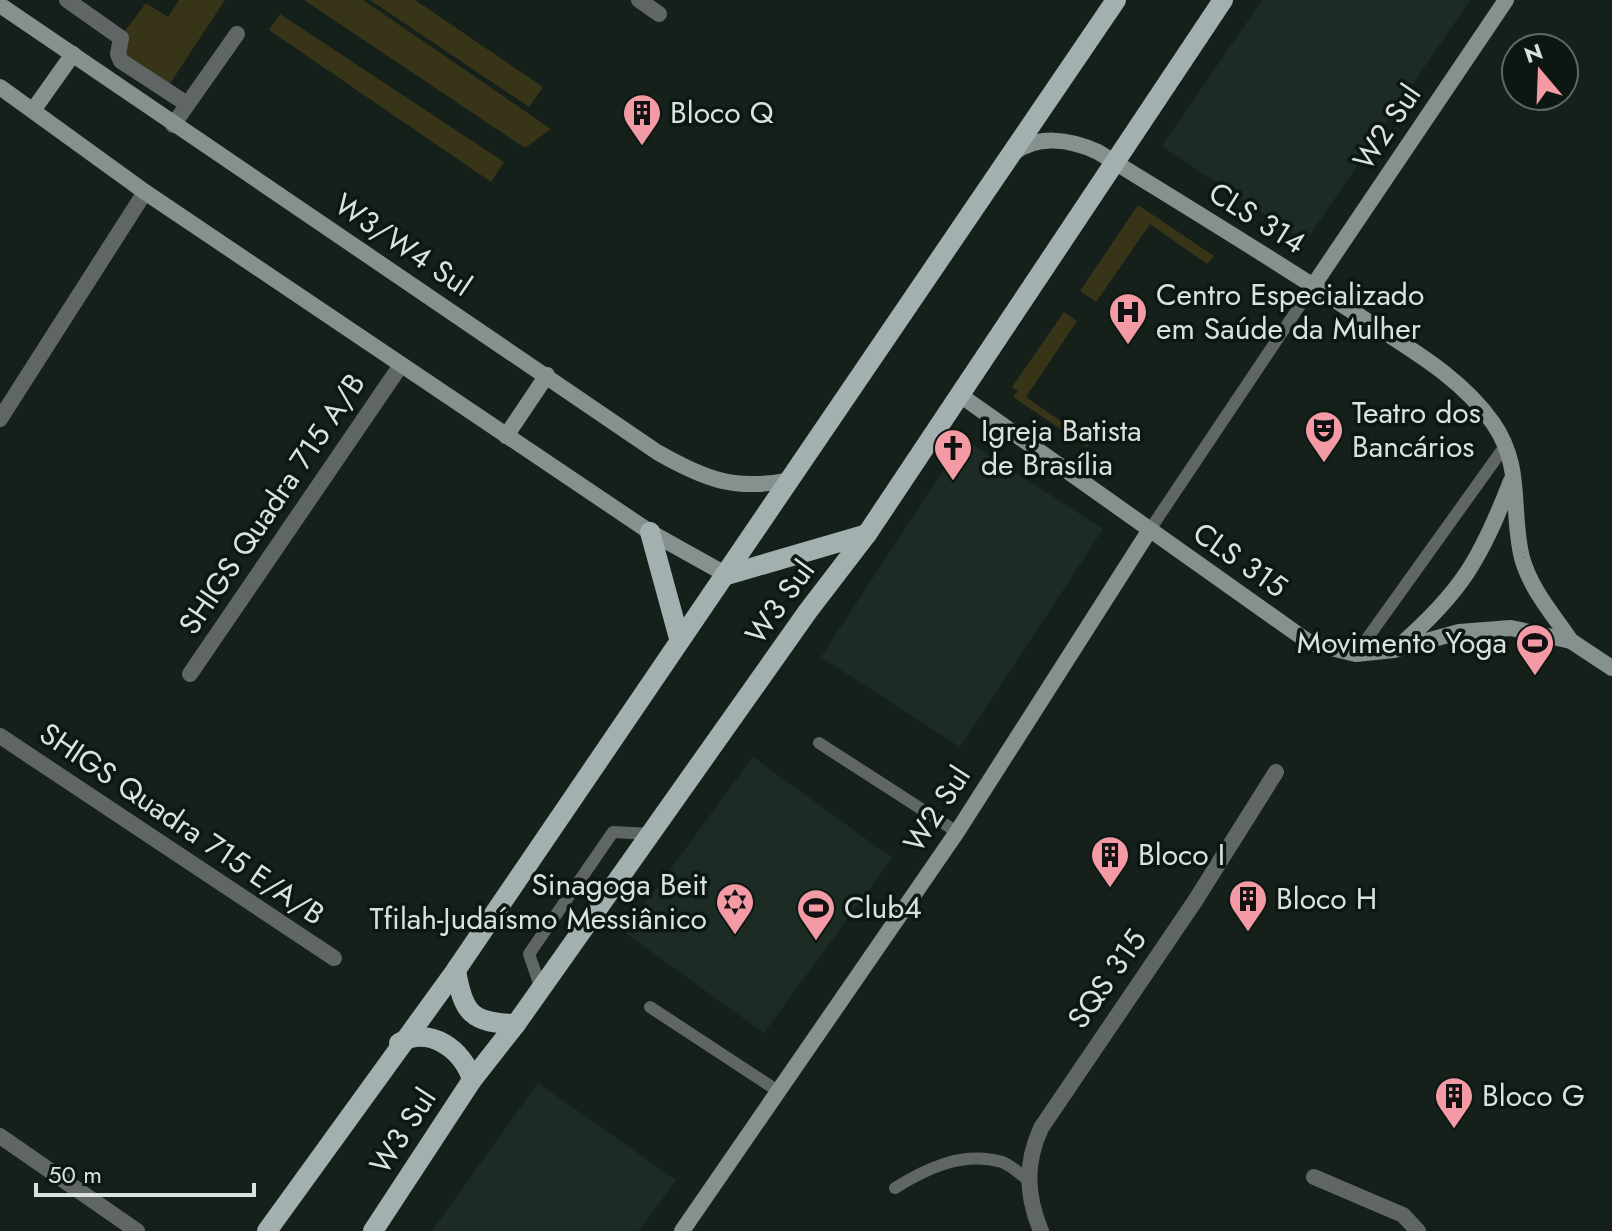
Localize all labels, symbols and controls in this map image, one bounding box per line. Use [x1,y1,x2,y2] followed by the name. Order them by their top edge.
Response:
[1500,32,1580,112] north arrow
[1520,35,1547,71] text: N
[1342,75,1431,178] street label: W2 Sul
[670,91,774,134] place label: Bloco Q
[621,92,663,147] building icon: Bloco Q
[1201,171,1314,264] street label: CLS 314
[326,183,480,306] street label: W3/W4 Sul
[1156,273,1424,350] place label: Centro Especializado em Saúde da Mulher
[1107,291,1149,346] hospital icon: Centro Especializado em Saúde da Mulher
[168,365,375,643] street label: SHIGS Quadra 715 A/B
[1352,391,1481,468] place label: Teatro dos Bancários
[981,409,1142,486] place label: Igreja Batista de Brasília
[1303,409,1345,464] theatre icon: Teatro dos Bancários
[932,427,974,482] church icon: Igreja Batista de Brasília
[1184,511,1296,608] street label: CLS 315
[735,551,825,652] street label: W3 Sul
[1297,621,1507,664] place label: Movimento Yoga
[1514,622,1556,677] sports icon: Movimento Yoga
[31,712,333,935] street label: SHIGS Quadra 715 E/A/B
[893,757,980,860] street label: W2 Sul
[1138,833,1225,876] place label: Bloco I
[1089,834,1131,889] building icon: Bloco I
[370,863,708,940] place label: Sinagoga Beit Tfilah-Judaísmo Messiânico
[1276,877,1377,920] place label: Bloco H
[1227,878,1269,933] building icon: Bloco H
[714,881,756,936] synagogue icon: Sinagoga Beit Tfilah-Judaísmo Messiânico
[844,886,922,929] place label: Club4
[795,887,837,942] sports icon: Club4
[1057,920,1156,1037] street label: SQS 315
[1482,1074,1585,1117] place label: Bloco G
[1433,1075,1475,1130] building icon: Bloco G
[359,1080,446,1182] street label: W3 Sul
[36,1147,254,1197] scale bar
[48,1157,102,1192] text: 50 m

